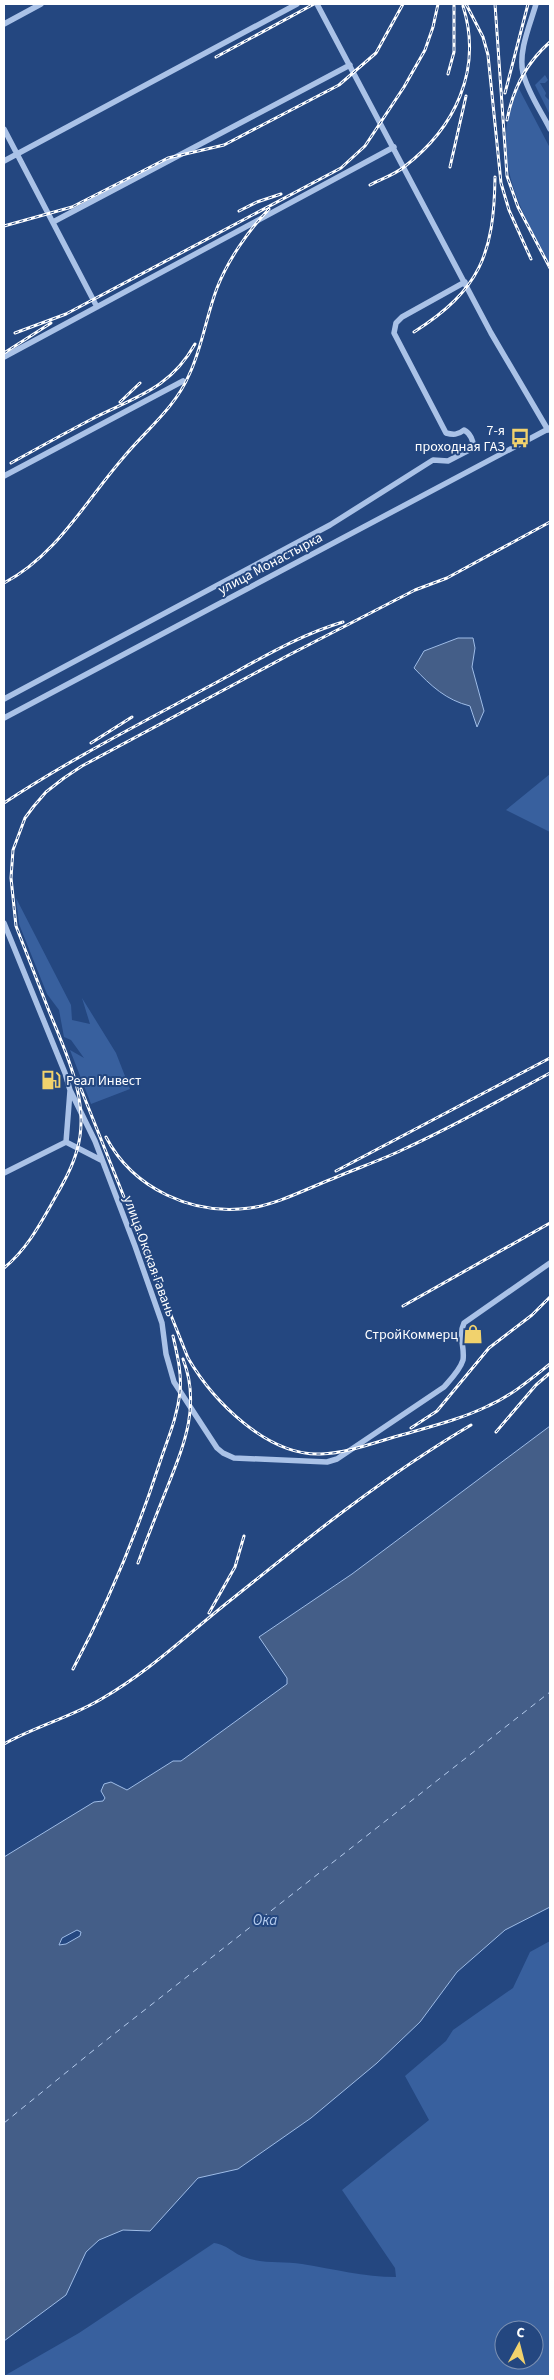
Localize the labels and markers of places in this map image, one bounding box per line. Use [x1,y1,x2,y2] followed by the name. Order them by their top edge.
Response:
[415,421,505,457] place label: 7-я проходная ГАЗ
[509,427,531,449] bus stop icon: 7-я проходная ГАЗ
[40,1069,62,1091] fuel station icon: Реал Инвест
[66,1071,142,1091] place label: Реал Инвест
[462,1323,484,1345] shop icon: СтройКоммерц
[365,1325,458,1345] place label: СтройКоммерц

